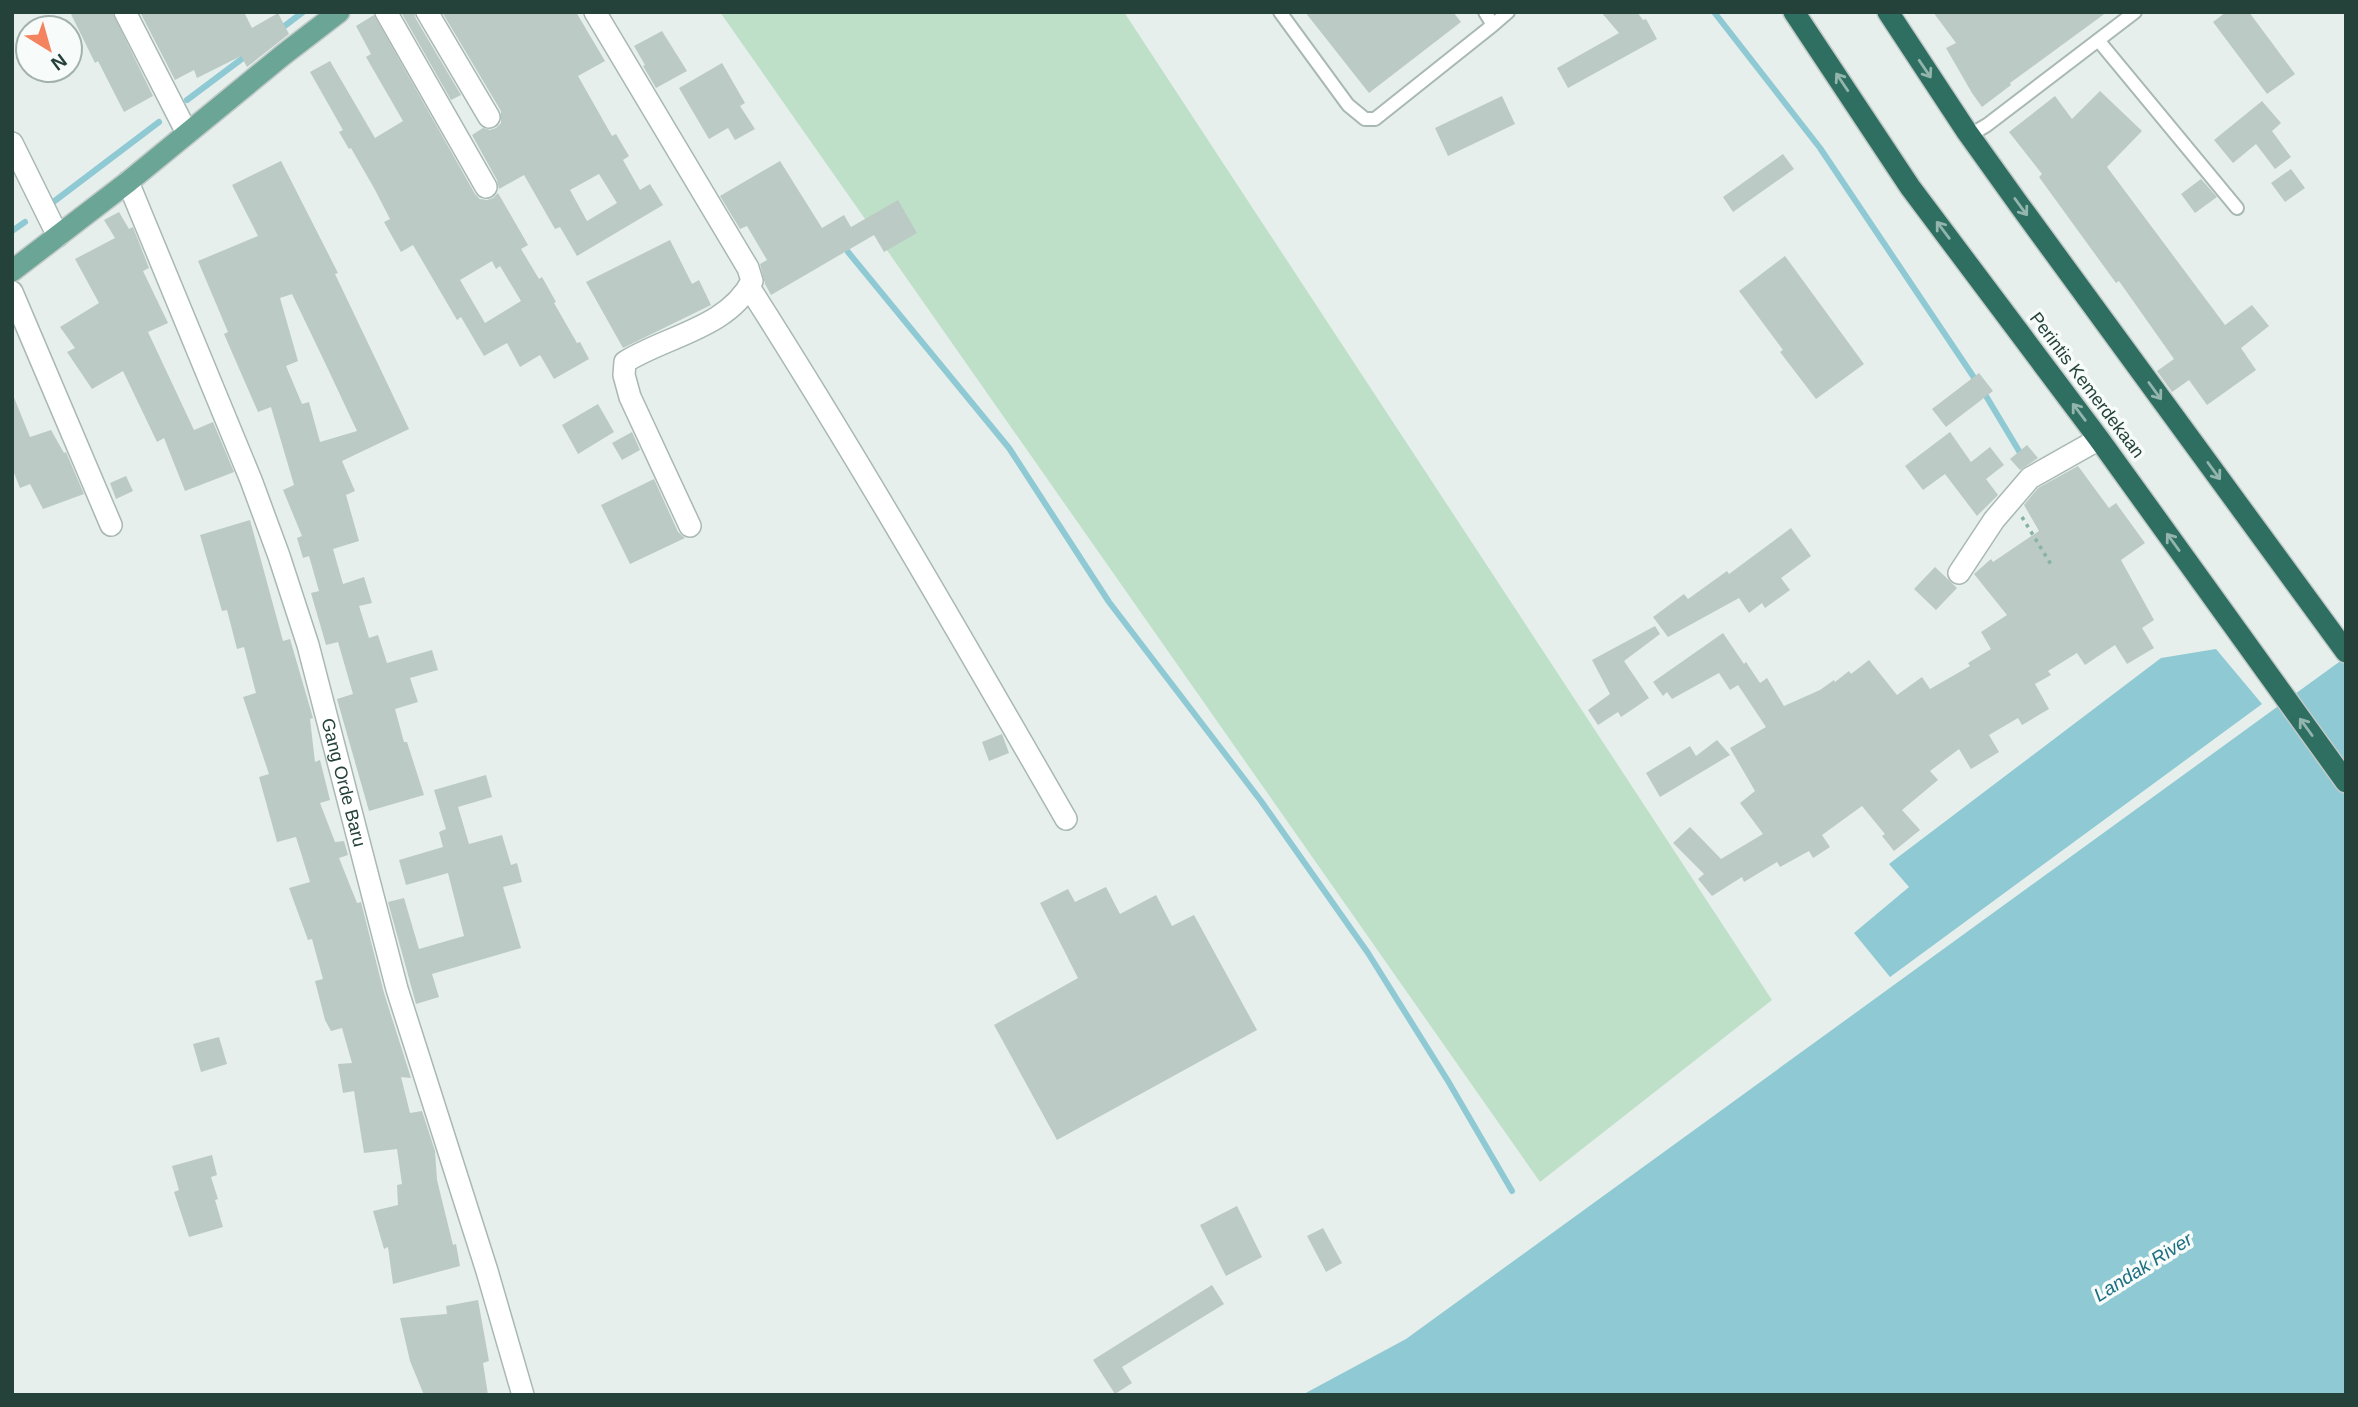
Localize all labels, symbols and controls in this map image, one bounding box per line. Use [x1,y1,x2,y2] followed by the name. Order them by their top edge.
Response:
[14,14,84,84] north arrow
[47,50,71,75] text: N
[1918,59,1933,78] one-way arrow
[1835,73,1849,92] one-way arrow
[2014,197,2028,216] one-way arrow
[1935,221,1950,240] one-way arrow
[2026,308,2148,462] street label: Perintis Kemerdekaan
[2148,381,2163,400] one-way arrow
[2072,403,2086,422] one-way arrow
[2207,461,2221,480] one-way arrow
[2166,533,2180,552] one-way arrow
[317,716,370,849] street label: Gang Orde Baru
[2299,718,2313,737] one-way arrow
[2090,1228,2197,1306] water label: Landak River

